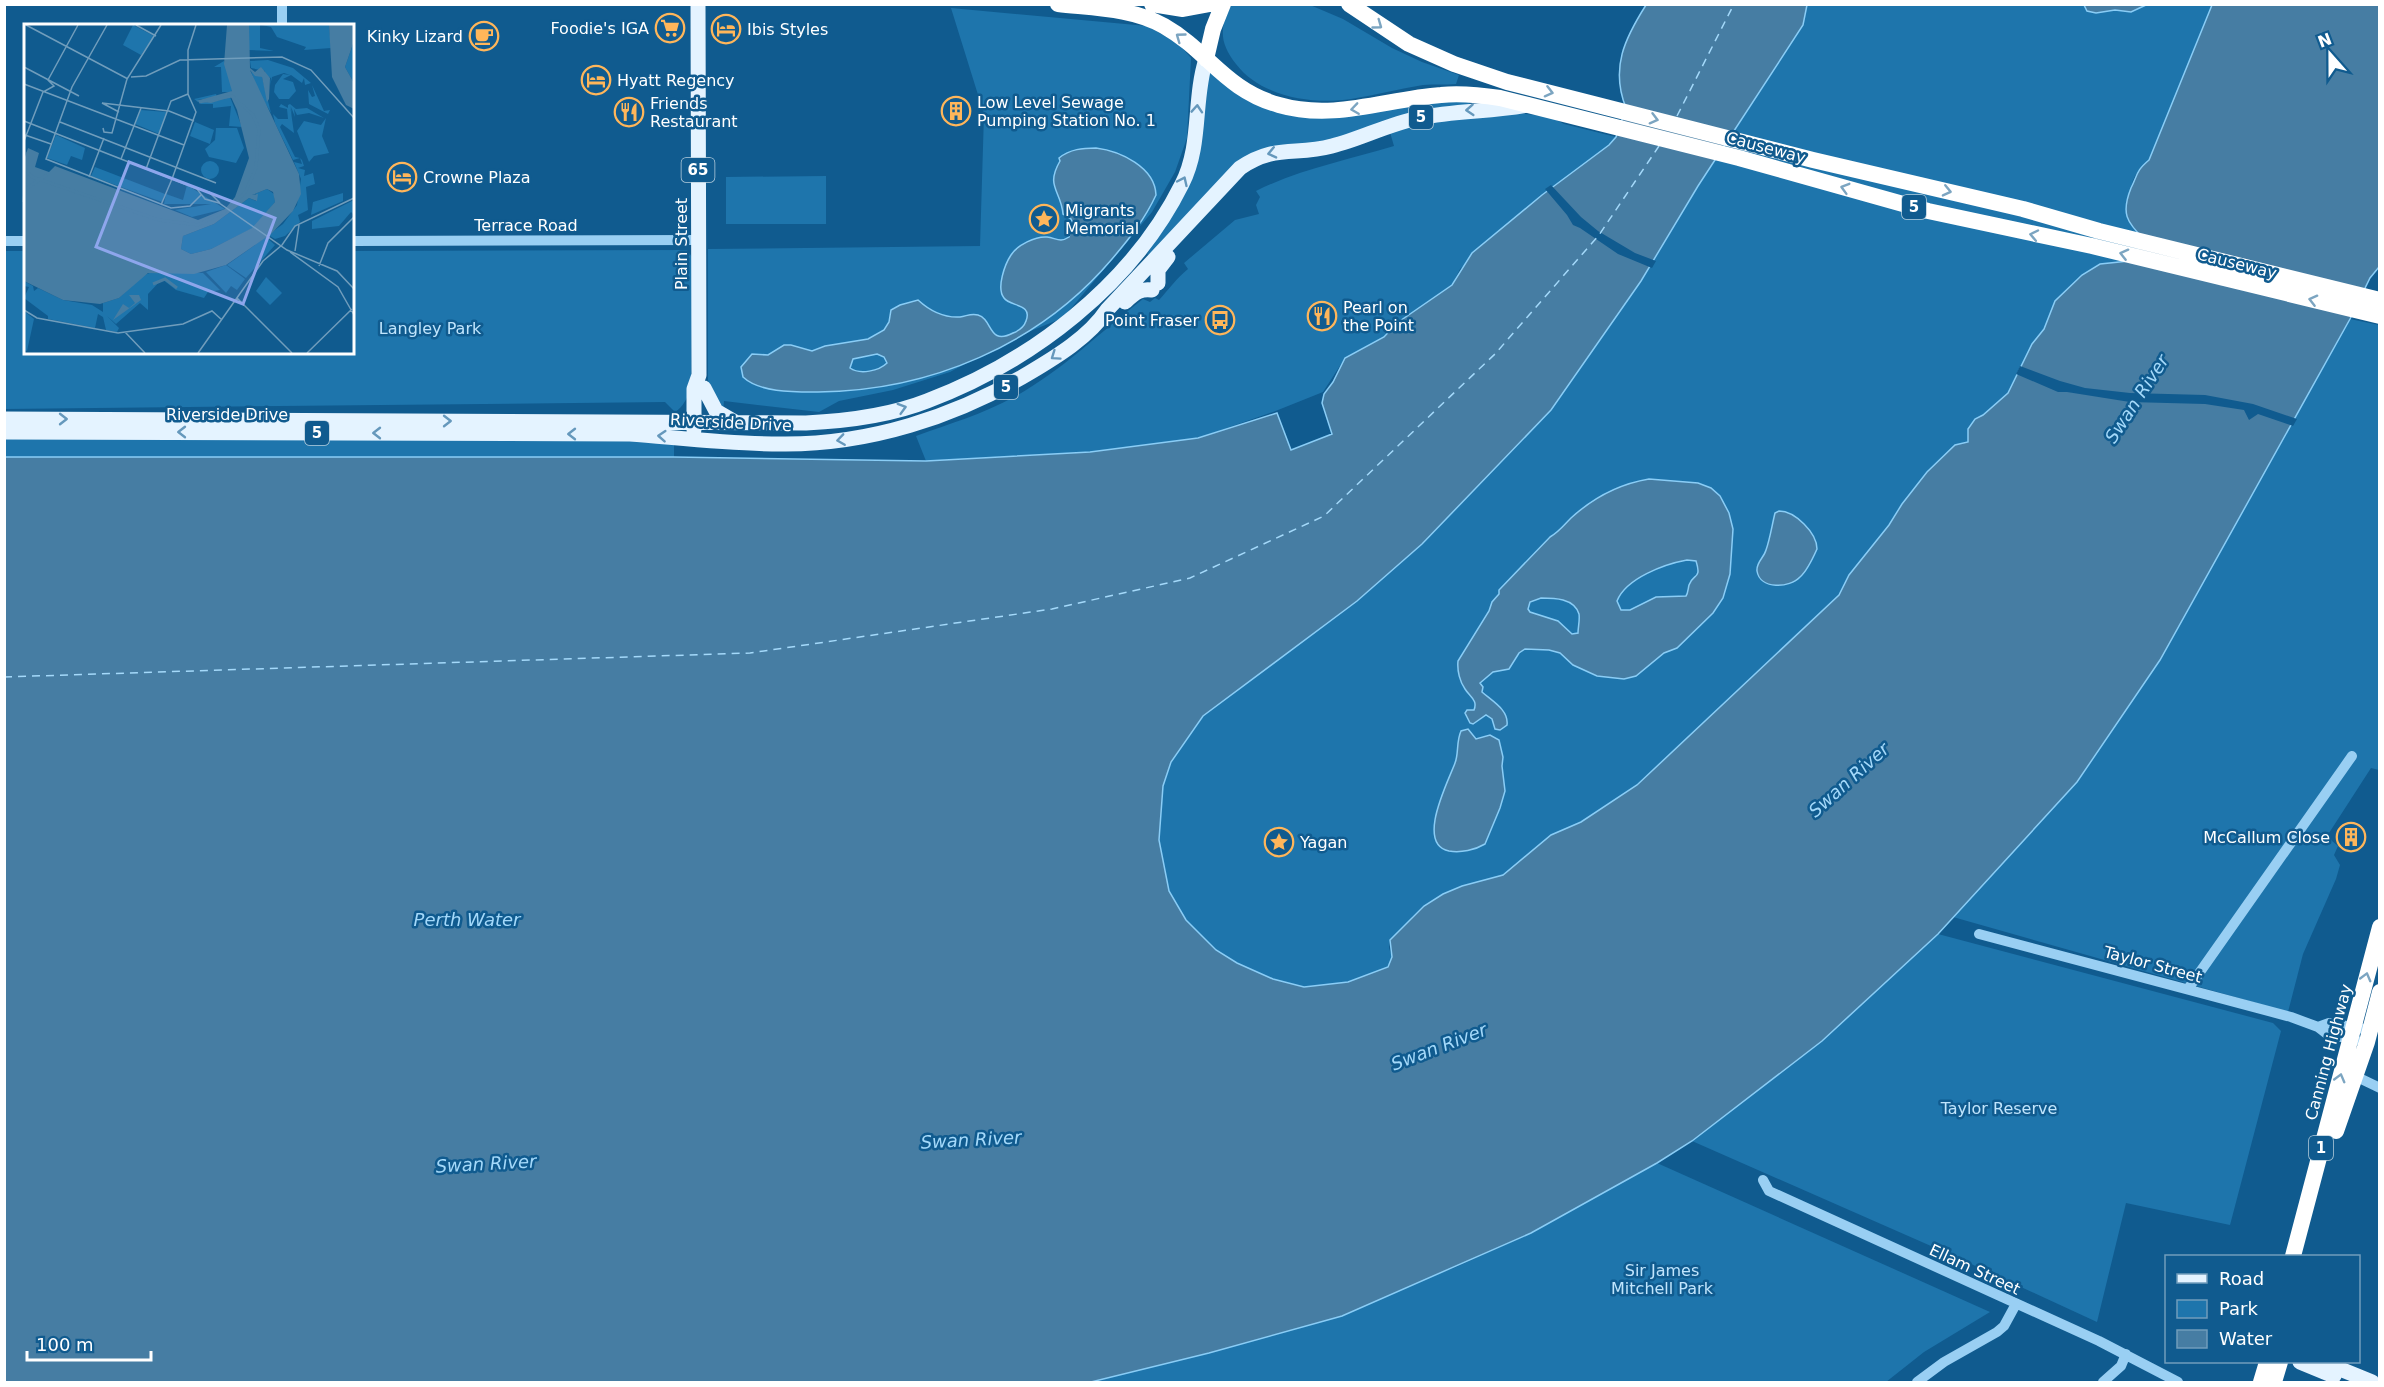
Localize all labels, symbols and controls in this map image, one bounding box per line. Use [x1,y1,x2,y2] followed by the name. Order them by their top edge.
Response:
[654,12,686,44] supermarket icon: Foodie's IGA
[710,13,742,45] hotel icon: Ibis Styles
[1372,17,1383,28] one-way arrow
[550,19,649,38] place label: Foodie's IGA
[468,20,500,52] cafe icon: Kinky Lizard
[747,20,828,39] place label: Ibis Styles
[24,24,354,354] inset map
[2300,24,2360,84] north arrow
[367,27,463,46] place label: Kinky Lizard
[2315,29,2334,52] text: N
[1175,33,1186,44] one-way arrow
[580,64,612,96] hotel icon: Hyatt Regency
[617,71,735,90] place label: Hyatt Regency
[1543,85,1553,98] one-way arrow
[977,93,1156,130] place label: Low Level Sewage Pumping Station No. 1
[650,94,738,131] place label: Friends Restaurant
[940,95,972,127] building icon: Low Level Sewage Pumping Station No. 1
[613,96,645,128] restaurant icon: Friends Restaurant
[1350,102,1359,114] one-way arrow
[1465,103,1474,116] one-way arrow
[1191,105,1204,114] one-way arrow
[1409,105,1433,129] road number: 5
[1648,112,1658,125] one-way arrow
[1724,128,1808,167] street label: Causeway
[1267,145,1277,158] one-way arrow
[682,158,714,182] road number: 65
[386,161,418,193] hotel icon: Crowne Plaza
[423,168,530,187] place label: Crowne Plaza
[1176,176,1188,187] one-way arrow
[1840,183,1851,195] one-way arrow
[1942,184,1952,197] one-way arrow
[1902,195,1926,219] road number: 5
[672,198,691,290] street label: Plain Street
[1065,201,1139,238] place label: Migrants Memorial
[1028,203,1060,235] place icon: Migrants Memorial
[473,216,578,235] street label: Terrace Road
[2030,229,2040,242] one-way arrow
[2195,244,2279,283] street label: Causeway
[2119,248,2129,261] one-way arrow
[2308,294,2318,307] one-way arrow
[1343,298,1414,335] place label: Pearl on the Point
[1306,300,1338,332] restaurant icon: Pearl on the Point
[1204,304,1236,336] bus stop icon: Point Fraser
[1105,311,1199,330] place label: Point Fraser
[379,319,482,338] park label: Langley Park
[1051,349,1062,360] one-way arrow
[2100,349,2174,447] water label: Swan River
[994,375,1018,399] road number: 5
[897,403,907,416] one-way arrow
[166,405,288,424] street label: Riverside Drive
[670,410,792,435] street label: Riverside Drive
[58,413,67,425] one-way arrow
[442,415,451,427] one-way arrow
[305,421,329,445] road number: 5
[177,426,186,438] one-way arrow
[372,427,381,439] one-way arrow
[567,428,576,440] one-way arrow
[658,430,667,443] one-way arrow
[836,433,846,445] one-way arrow
[1804,737,1894,821] water label: Swan River
[2335,821,2367,853] building icon: McCallum Close
[1263,826,1295,858] place icon: Yagan
[2203,828,2330,847] place label: McCallum Close
[1299,833,1347,852] place label: Yagan
[414,909,522,930] water label: Perth Water
[2101,942,2204,987] street label: Taylor Street
[2359,972,2372,982] one-way arrow
[2301,982,2356,1122] street label: Canning Highway
[1388,1018,1491,1074] water label: Swan River
[2332,1073,2345,1083] one-way arrow
[1940,1099,2057,1118] park label: Taylor Reserve
[920,1126,1024,1153] water label: Swan River
[2309,1136,2333,1160] road number: 1
[435,1150,539,1177] water label: Swan River
[1926,1240,2023,1299] street label: Ellam Street
[2165,1255,2360,1363] legend
[1611,1261,1714,1298] park label: Sir James Mitchell Park
[2219,1268,2264,1289] text: Road
[2219,1298,2258,1319] text: Park
[27,1324,152,1362] scale bar
[2219,1328,2273,1349] text: Water
[36,1334,94,1355] text: 100 m

